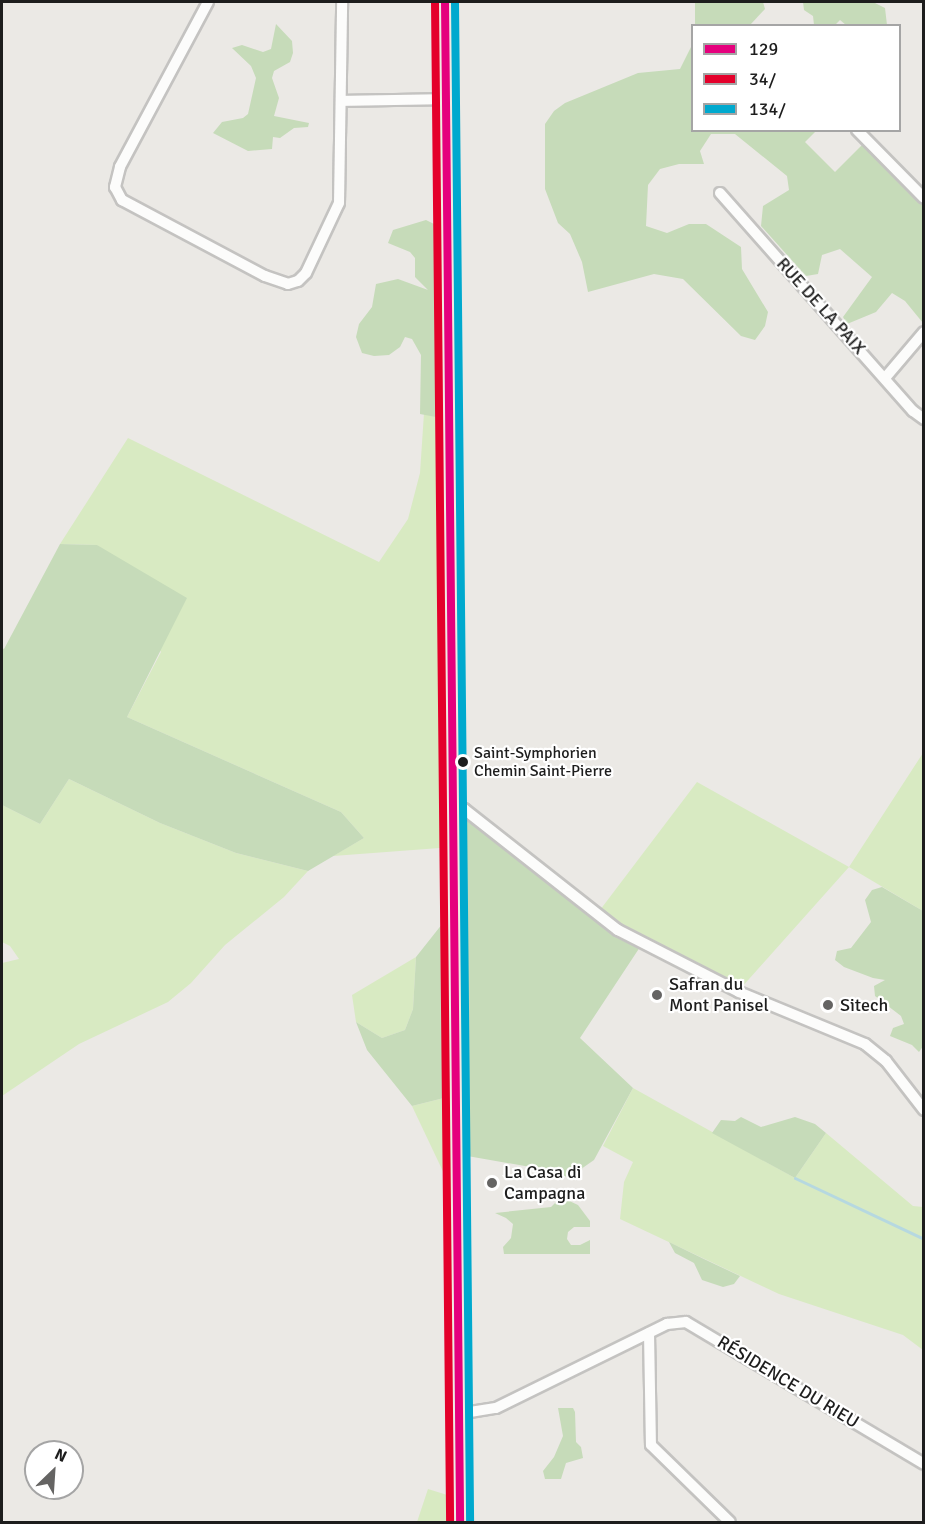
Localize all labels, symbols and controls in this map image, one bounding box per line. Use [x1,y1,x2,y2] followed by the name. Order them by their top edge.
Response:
[691,24,901,132] legend
[749,38,778,60] text: 129
[749,68,776,90] text: 34/
[749,98,786,120] text: 134/
[772,253,870,359] street label: RUE DE LA PAIX
[474,743,612,781] place label: Saint-Symphorien Chemin Saint-Pierre
[457,756,469,768] marker: Saint-Symphorien Chemin Saint-Pierre
[669,974,769,1016] place label: Safran du Mont Panisel
[650,988,664,1002] marker: Safran du Mont Panisel
[840,994,888,1016] place label: Sitech
[821,998,835,1012] marker: Sitech
[504,1162,585,1204] place label: La Casa di Campagna
[485,1176,499,1190] marker: La Casa di Campagna
[713,1331,863,1433] street label: RÉSIDENCE DU RIEU
[24,1440,84,1500] north arrow
[51,1444,70,1467] text: N

